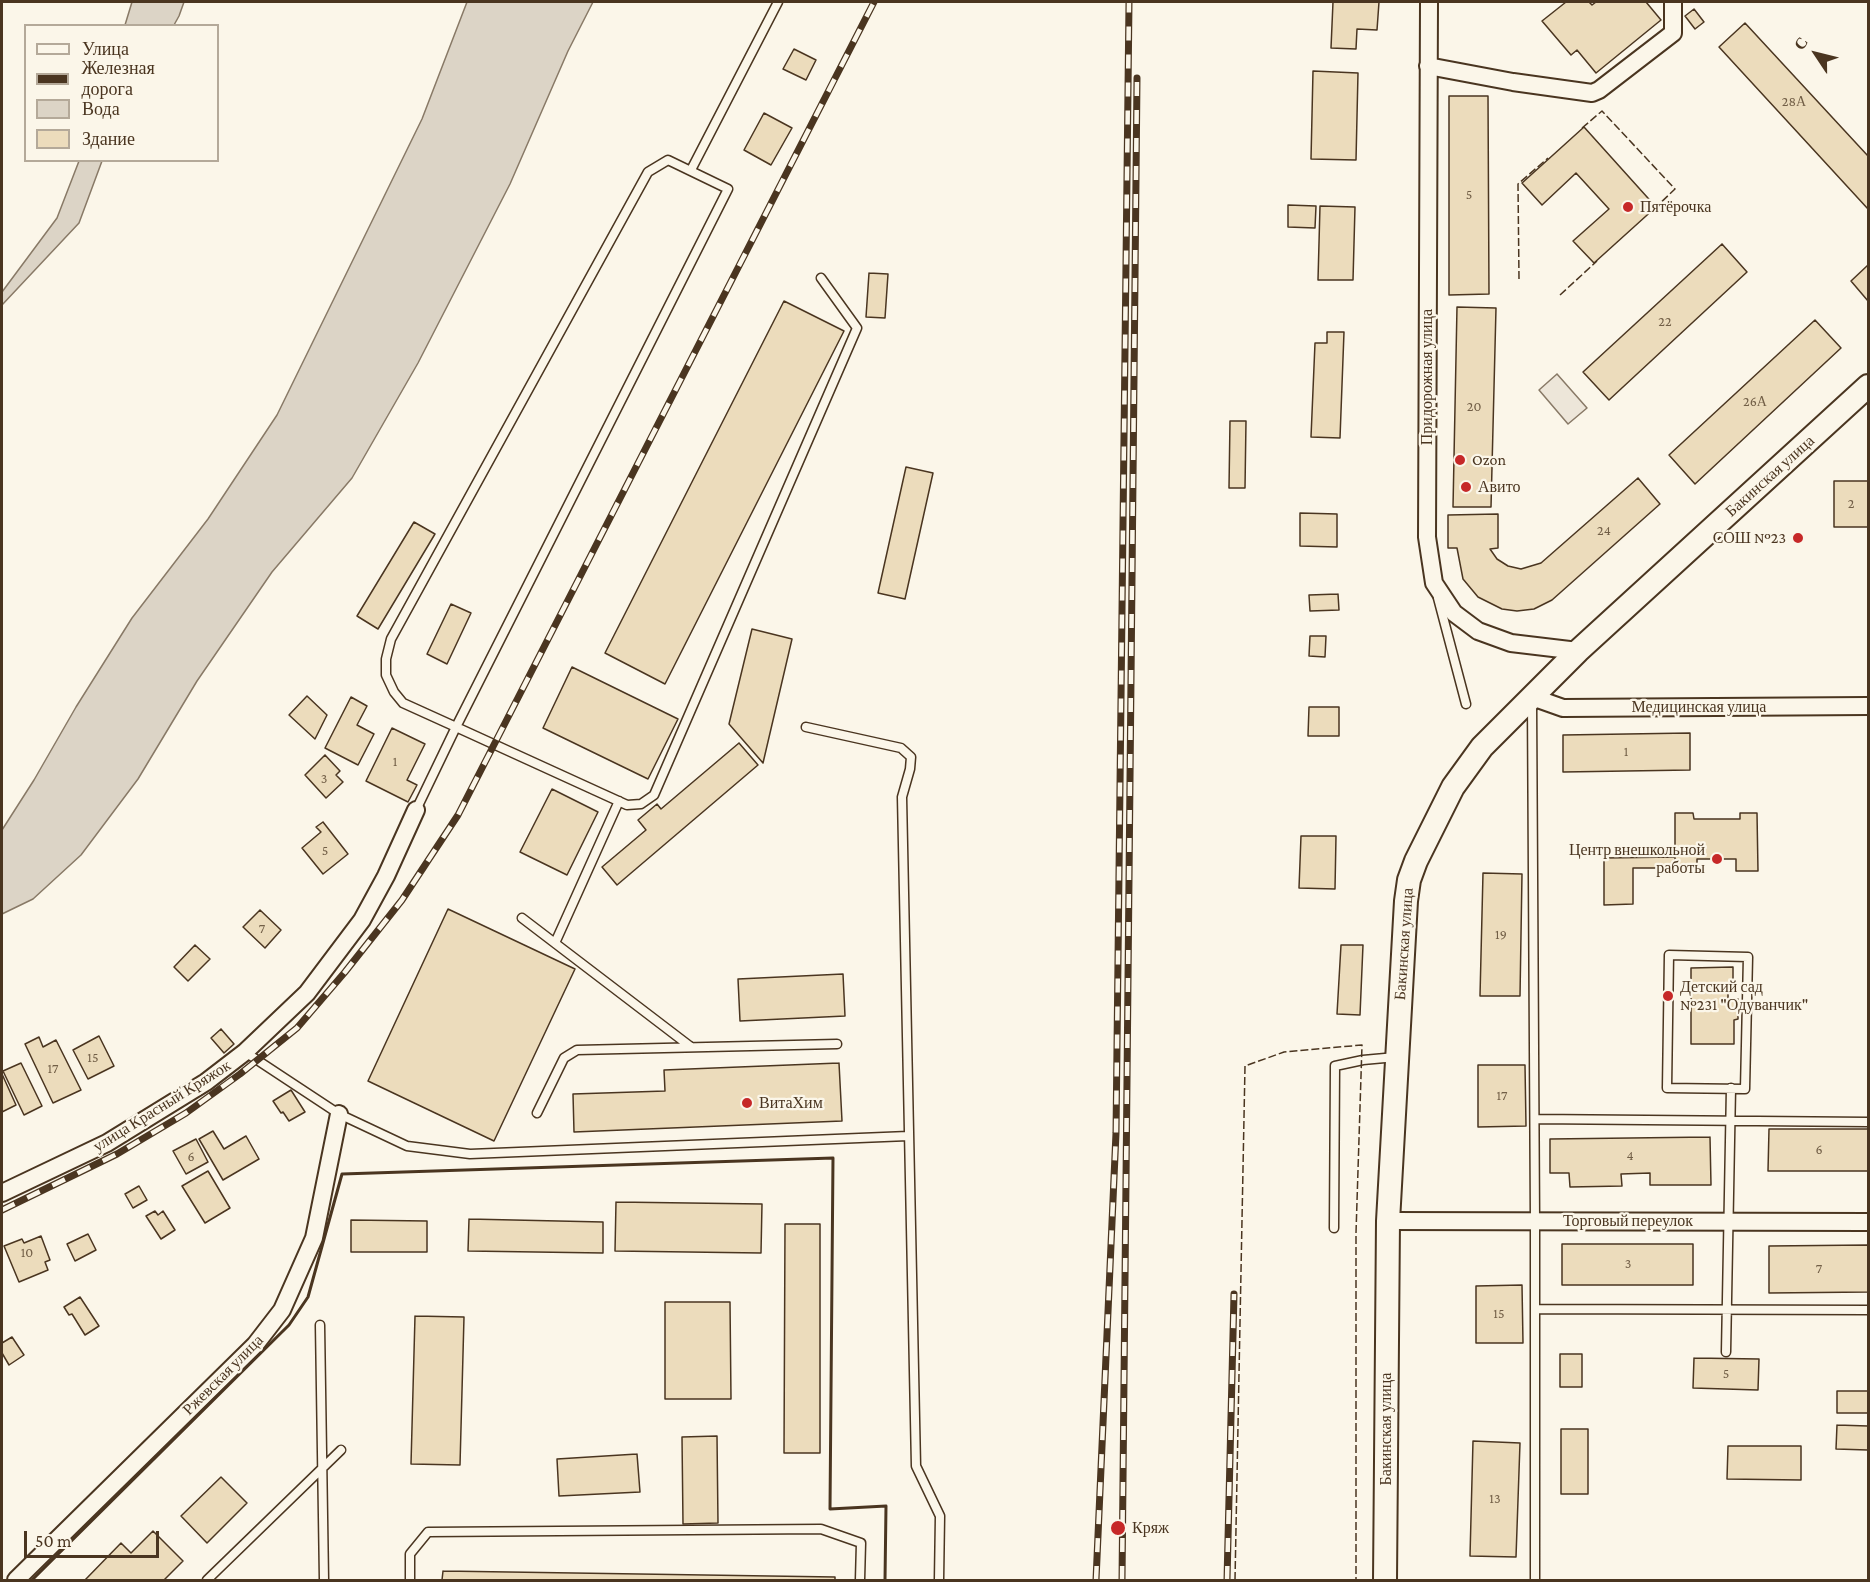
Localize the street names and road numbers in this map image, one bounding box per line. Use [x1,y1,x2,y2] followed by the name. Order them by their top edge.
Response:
[1417,309,1437,445] street label: Придорожная улица
[1722,431,1818,521] street label: Бакинская улица
[1632,697,1766,717] street label: Медицинская улица
[1390,887,1418,1001] street label: Бакинская улица
[90,1056,234,1156] street label: улица Красный Кряжок
[1563,1211,1693,1231] street label: Торговый переулок
[179,1331,267,1419] street label: Ржевская улица
[1376,1373,1396,1485] street label: Бакинская улица

